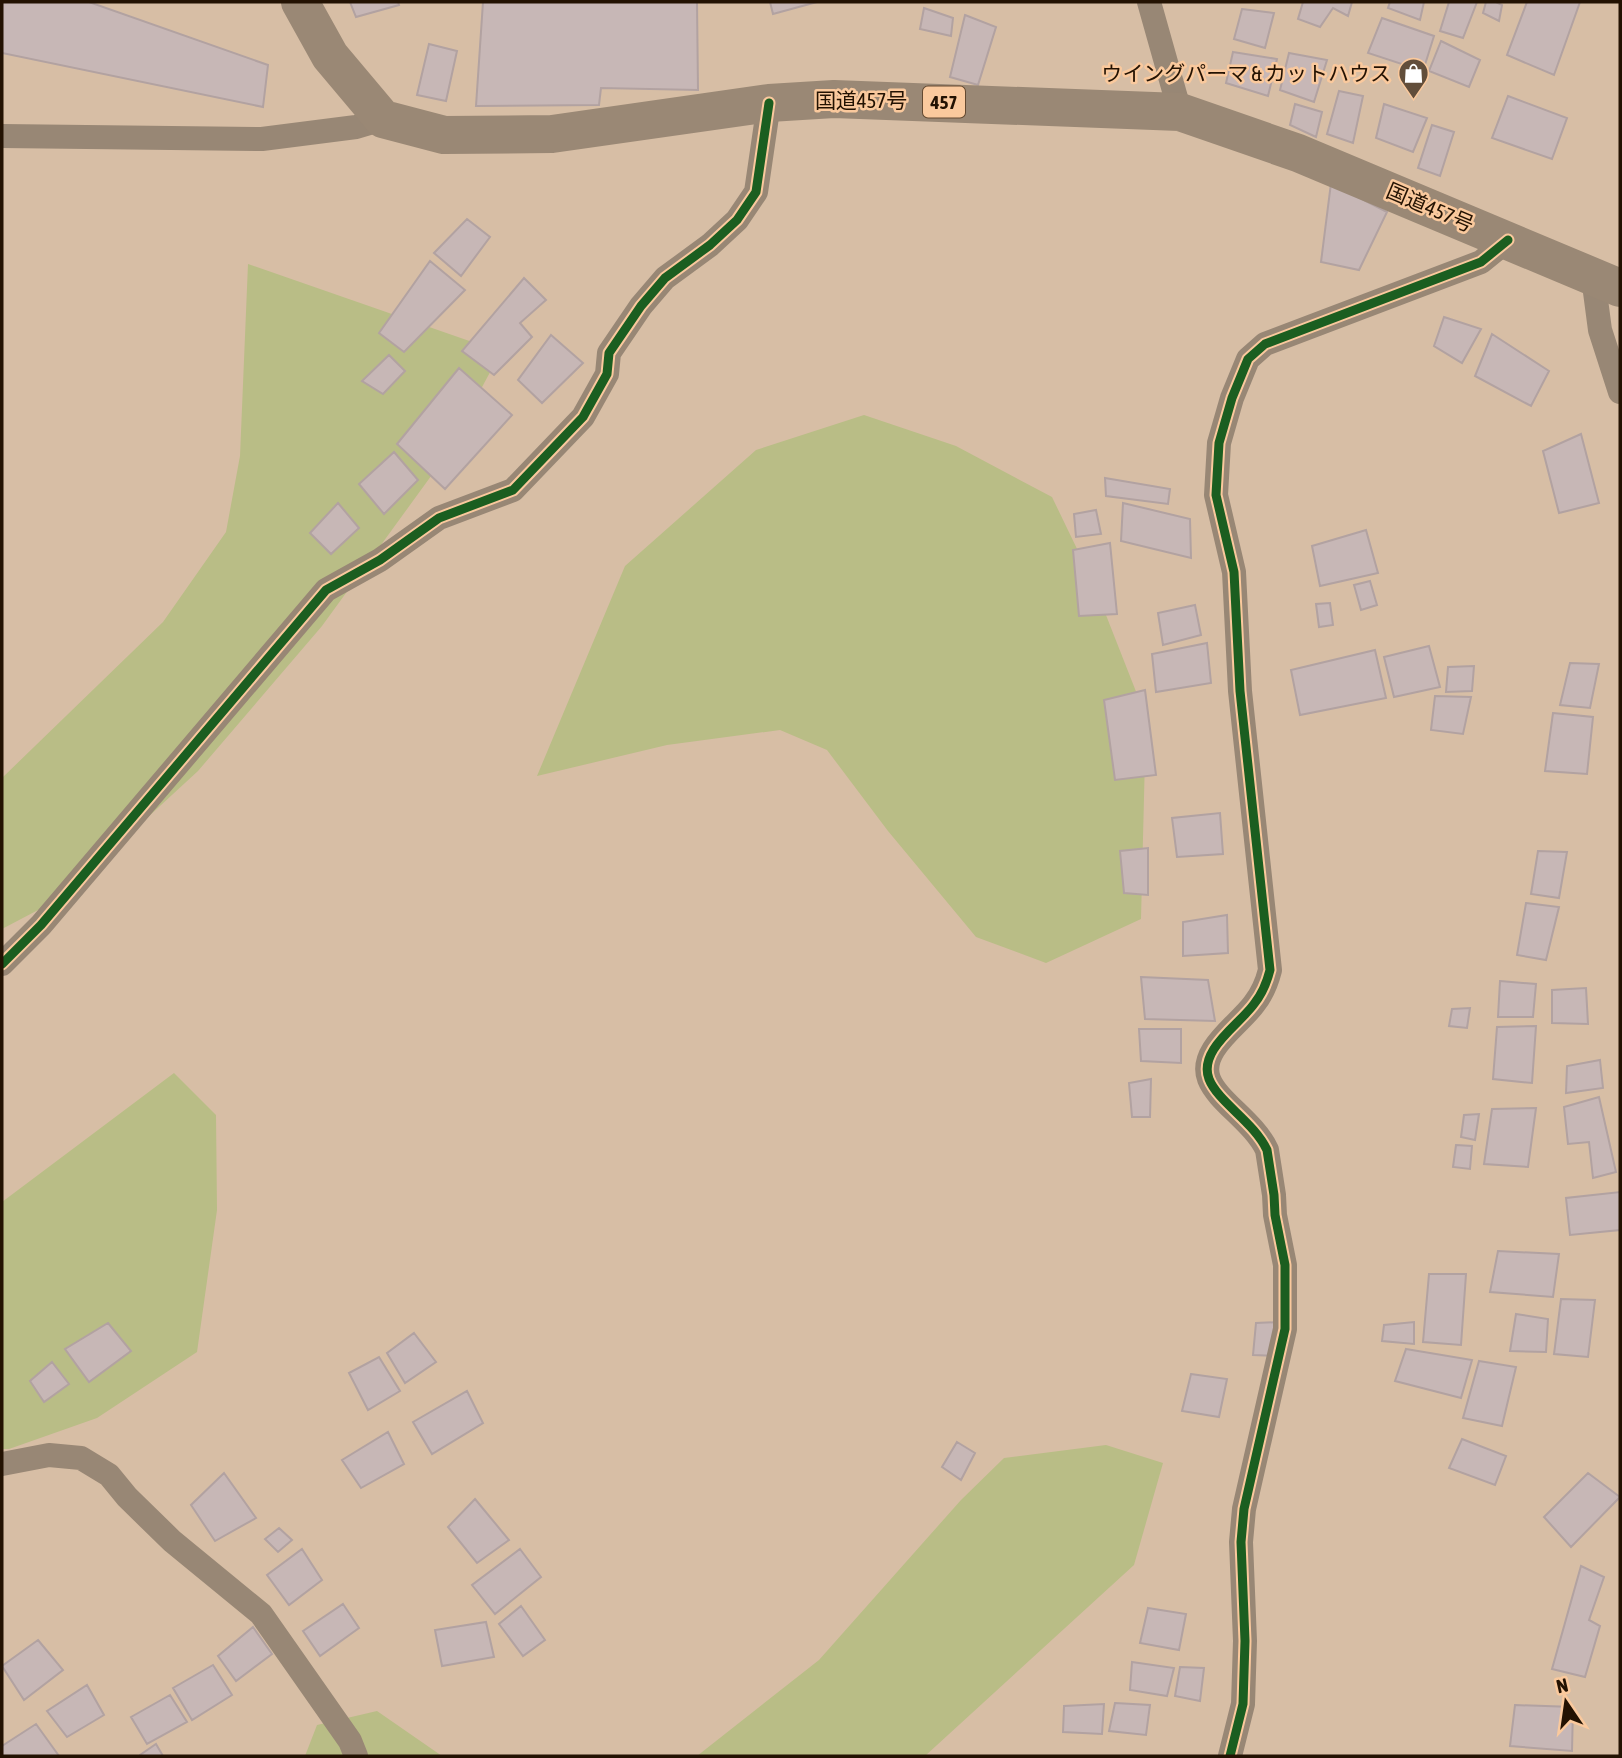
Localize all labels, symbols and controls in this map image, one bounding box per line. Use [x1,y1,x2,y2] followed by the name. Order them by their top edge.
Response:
[1397,57,1431,101] shop icon: ウイングパーマ & カットハウス
[1101,61,1391,85] place label: ウイングパーマ & カットハウス
[923,86,965,118] road number: 457
[815,88,907,112] street label: 国道457号
[1383,178,1478,236] street label: 国道457号
[1531,1667,1601,1737] north arrow
[1554,1673,1570,1697] text: N

